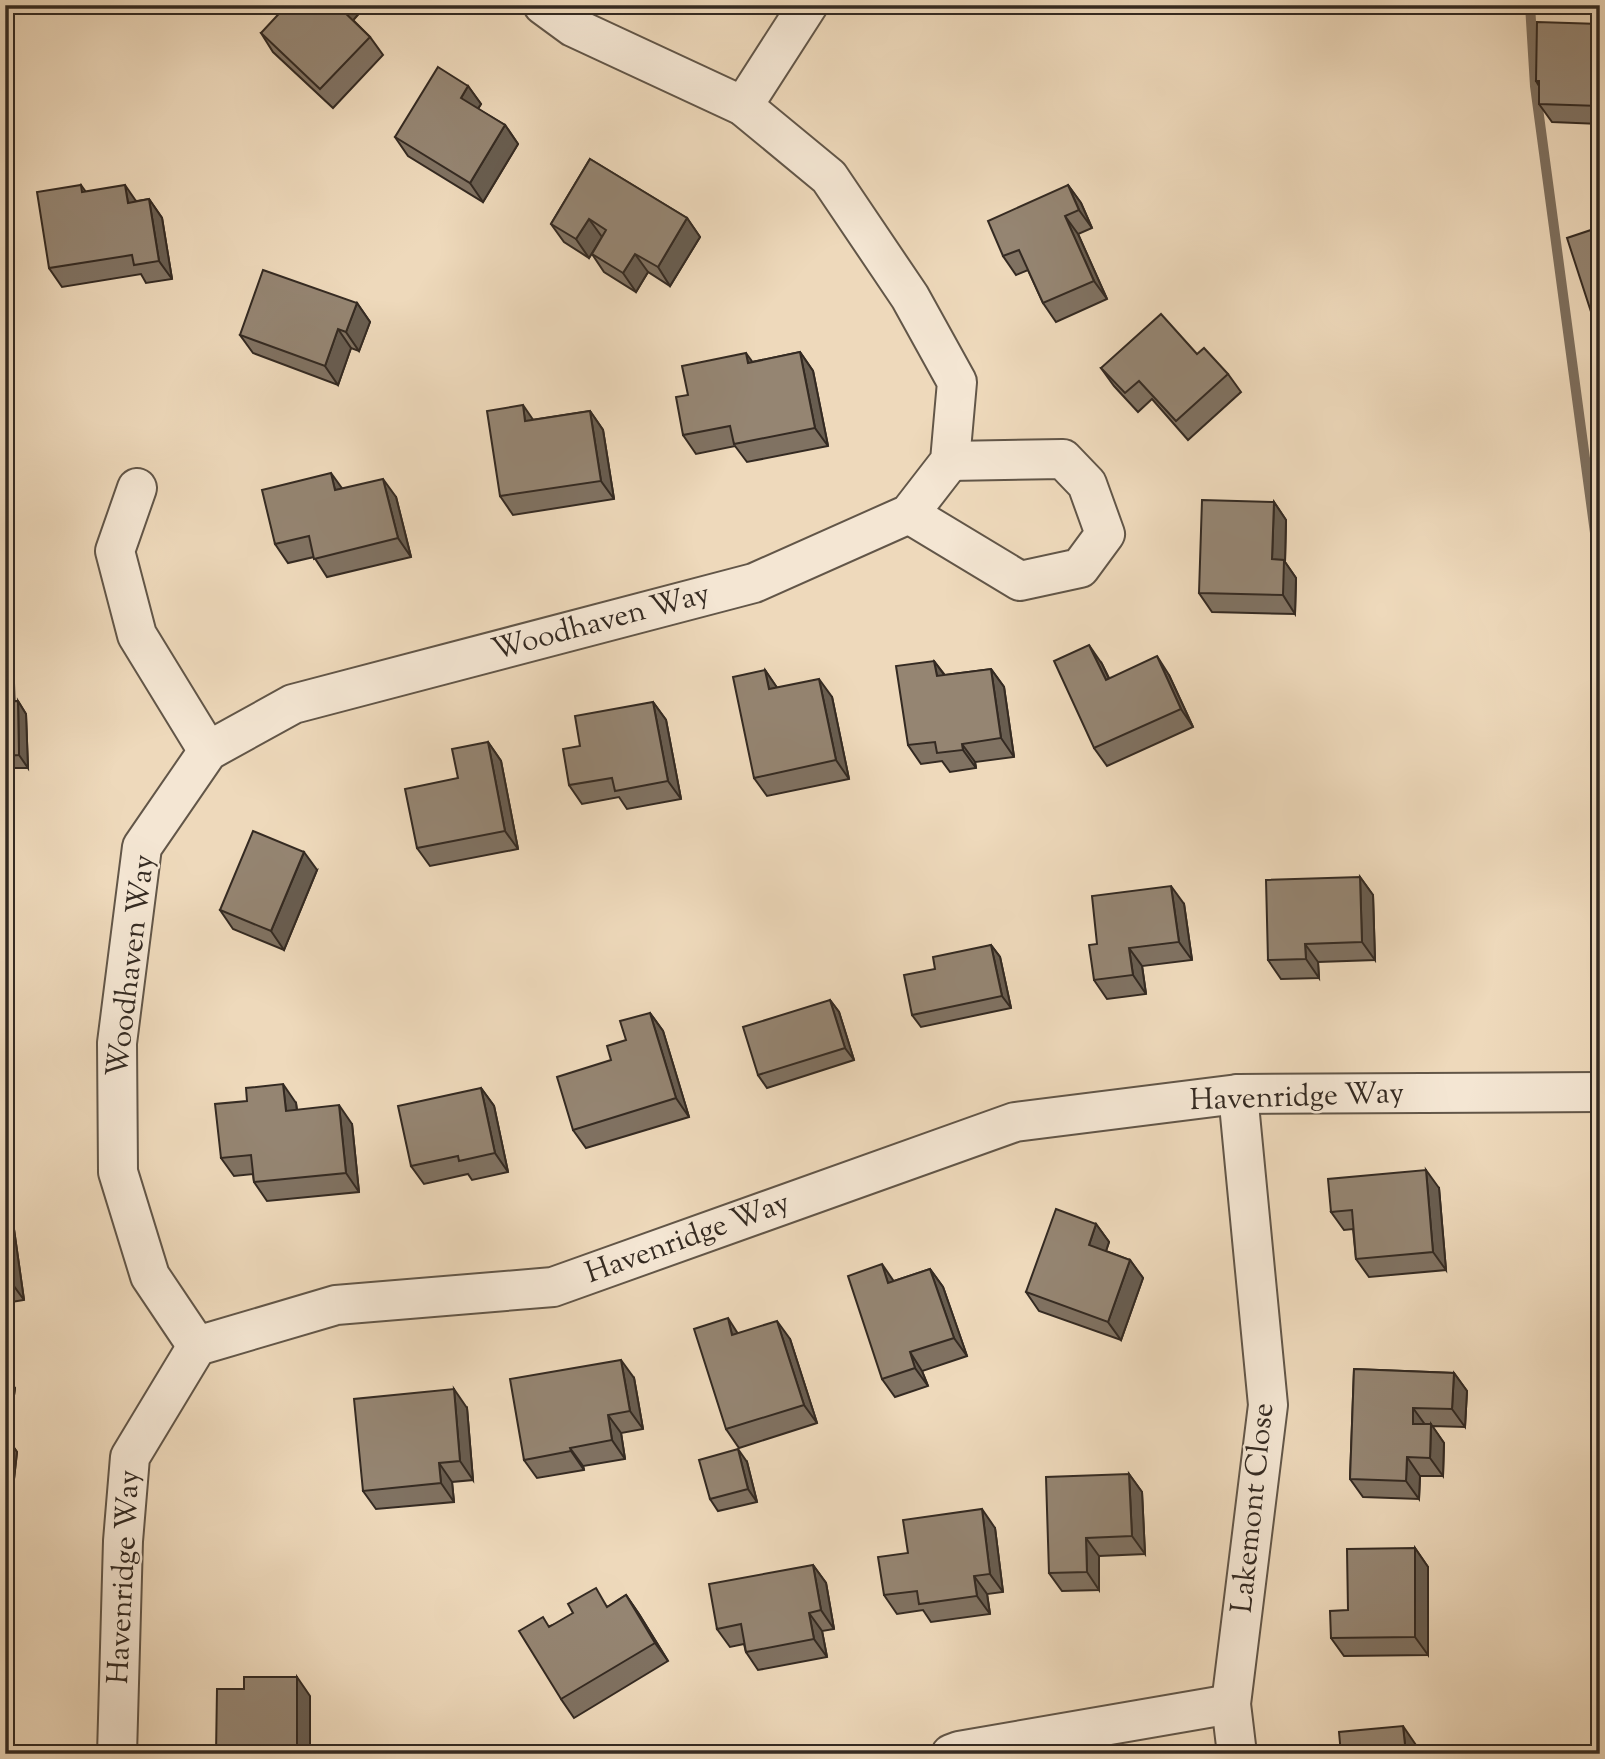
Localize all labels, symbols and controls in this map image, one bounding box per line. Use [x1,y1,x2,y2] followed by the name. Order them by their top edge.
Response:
[487,573,715,673] street label: Woodhaven Way
[97,852,167,1080] street label: Woodhaven Way
[1189,1073,1405,1123] street label: Havenridge Way
[580,1182,796,1296] street label: Havenridge Way
[1222,1401,1286,1615] street label: Lakemont Close
[98,1469,152,1685] street label: Havenridge Way

